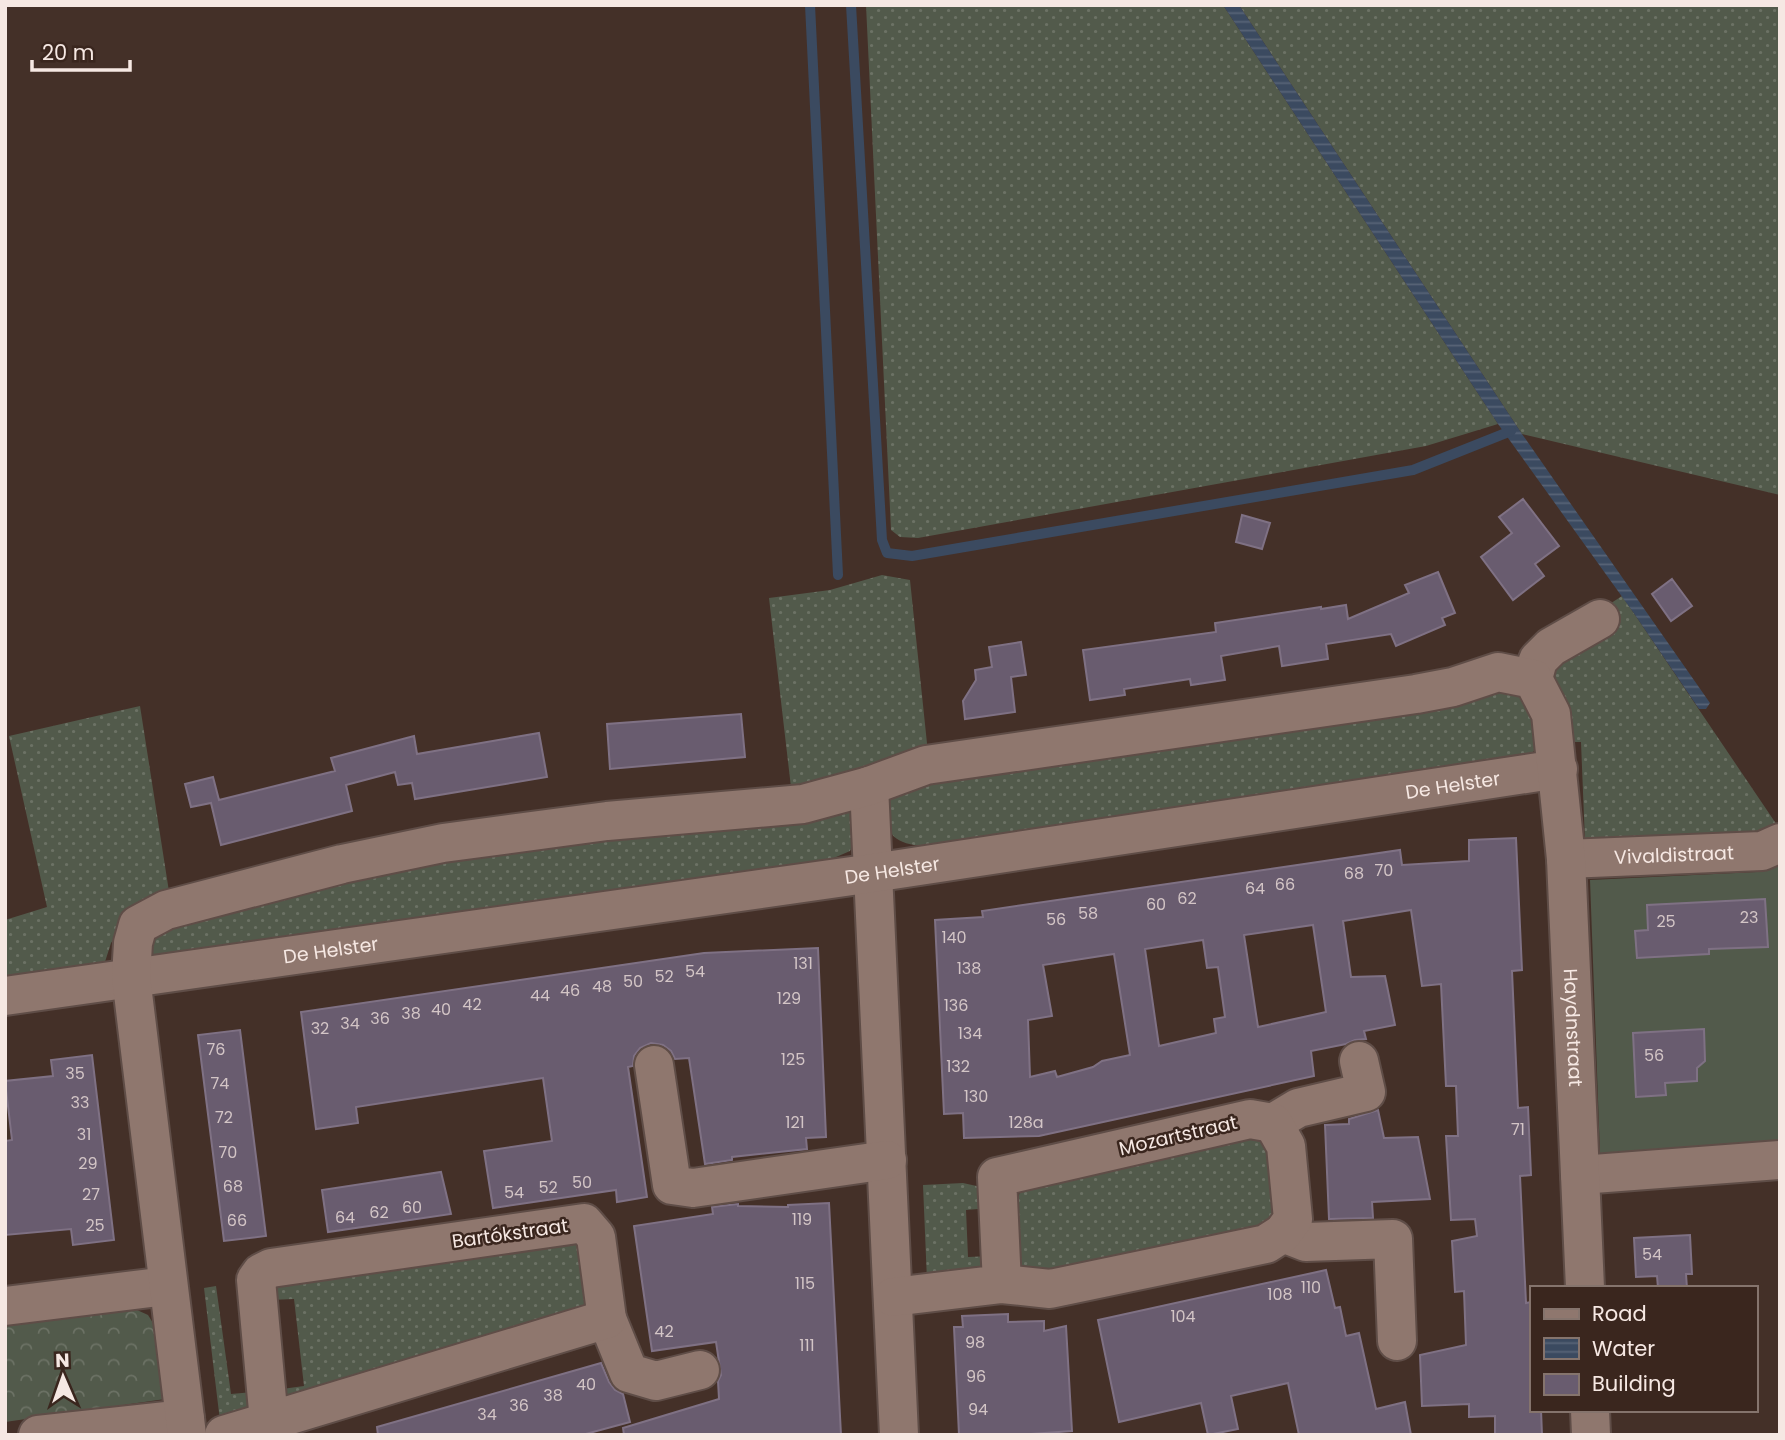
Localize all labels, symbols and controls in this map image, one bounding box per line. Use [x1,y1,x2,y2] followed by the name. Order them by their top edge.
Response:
[32,28,130,72] scale bar
[42,38,95,67] text: 20 m
[1403,765,1502,806] street label: De Helster
[1613,839,1734,871] street label: Vivaldistraat
[843,850,941,891] street label: De Helster
[1375,859,1393,882] house number: 70
[1344,862,1364,885] house number: 68
[1275,873,1295,896] house number: 66
[1245,877,1265,900] house number: 64
[1177,887,1197,910] house number: 62
[1146,893,1166,916] house number: 60
[1078,902,1098,925] house number: 58
[1740,906,1758,929] house number: 23
[1046,908,1066,931] house number: 56
[1656,910,1676,933] house number: 25
[941,926,967,949] house number: 140
[282,930,380,970] street label: De Helster
[793,952,813,975] house number: 131
[957,957,981,980] house number: 138
[685,960,705,983] house number: 54
[654,965,674,988] house number: 52
[1557,968,1589,1087] street label: Haydnstraat
[623,970,643,993] house number: 50
[592,975,612,998] house number: 48
[560,979,580,1002] house number: 46
[530,984,550,1007] house number: 44
[777,987,801,1010] house number: 129
[462,993,482,1016] house number: 42
[944,994,968,1017] house number: 136
[431,998,451,1021] house number: 40
[401,1002,421,1025] house number: 38
[370,1007,390,1030] house number: 36
[340,1012,360,1035] house number: 34
[311,1017,329,1040] house number: 32
[958,1022,982,1045] house number: 134
[207,1038,225,1061] house number: 76
[1644,1044,1664,1067] house number: 56
[781,1048,805,1071] house number: 125
[946,1055,970,1078] house number: 132
[65,1062,85,1085] house number: 35
[211,1072,229,1095] house number: 74
[964,1085,988,1108] house number: 130
[71,1091,89,1114] house number: 33
[215,1106,233,1129] house number: 72
[1116,1109,1240,1162] street label: Mozartstraat
[785,1111,805,1134] house number: 121
[1008,1111,1044,1134] house number: 128a
[1511,1118,1525,1141] house number: 71
[77,1123,91,1146] house number: 31
[219,1141,237,1164] house number: 70
[78,1152,98,1175] house number: 29
[572,1171,592,1194] house number: 50
[223,1175,243,1198] house number: 68
[538,1176,558,1199] house number: 52
[504,1181,524,1204] house number: 54
[82,1183,100,1206] house number: 27
[402,1196,422,1219] house number: 60
[369,1201,389,1224] house number: 62
[335,1206,355,1229] house number: 64
[792,1208,812,1231] house number: 119
[227,1209,247,1232] house number: 66
[450,1212,570,1255] street label: Bartókstraat
[85,1214,105,1237] house number: 25
[1642,1243,1662,1266] house number: 54
[795,1272,815,1295] house number: 115
[1301,1276,1321,1299] house number: 110
[1267,1283,1293,1306] house number: 108
[1530,1286,1757,1412] legend
[1592,1299,1647,1328] text: Road
[1170,1305,1196,1328] house number: 104
[654,1320,674,1343] house number: 42
[965,1331,985,1354] house number: 98
[799,1334,815,1357] house number: 111
[1592,1334,1655,1363] text: Water
[28,1342,98,1412] north arrow
[55,1347,70,1374] text: N
[966,1365,986,1388] house number: 96
[1592,1369,1676,1398] text: Building
[576,1373,596,1396] house number: 40
[543,1384,563,1407] house number: 38
[509,1394,529,1417] house number: 36
[968,1398,988,1421] house number: 94
[477,1403,497,1426] house number: 34

